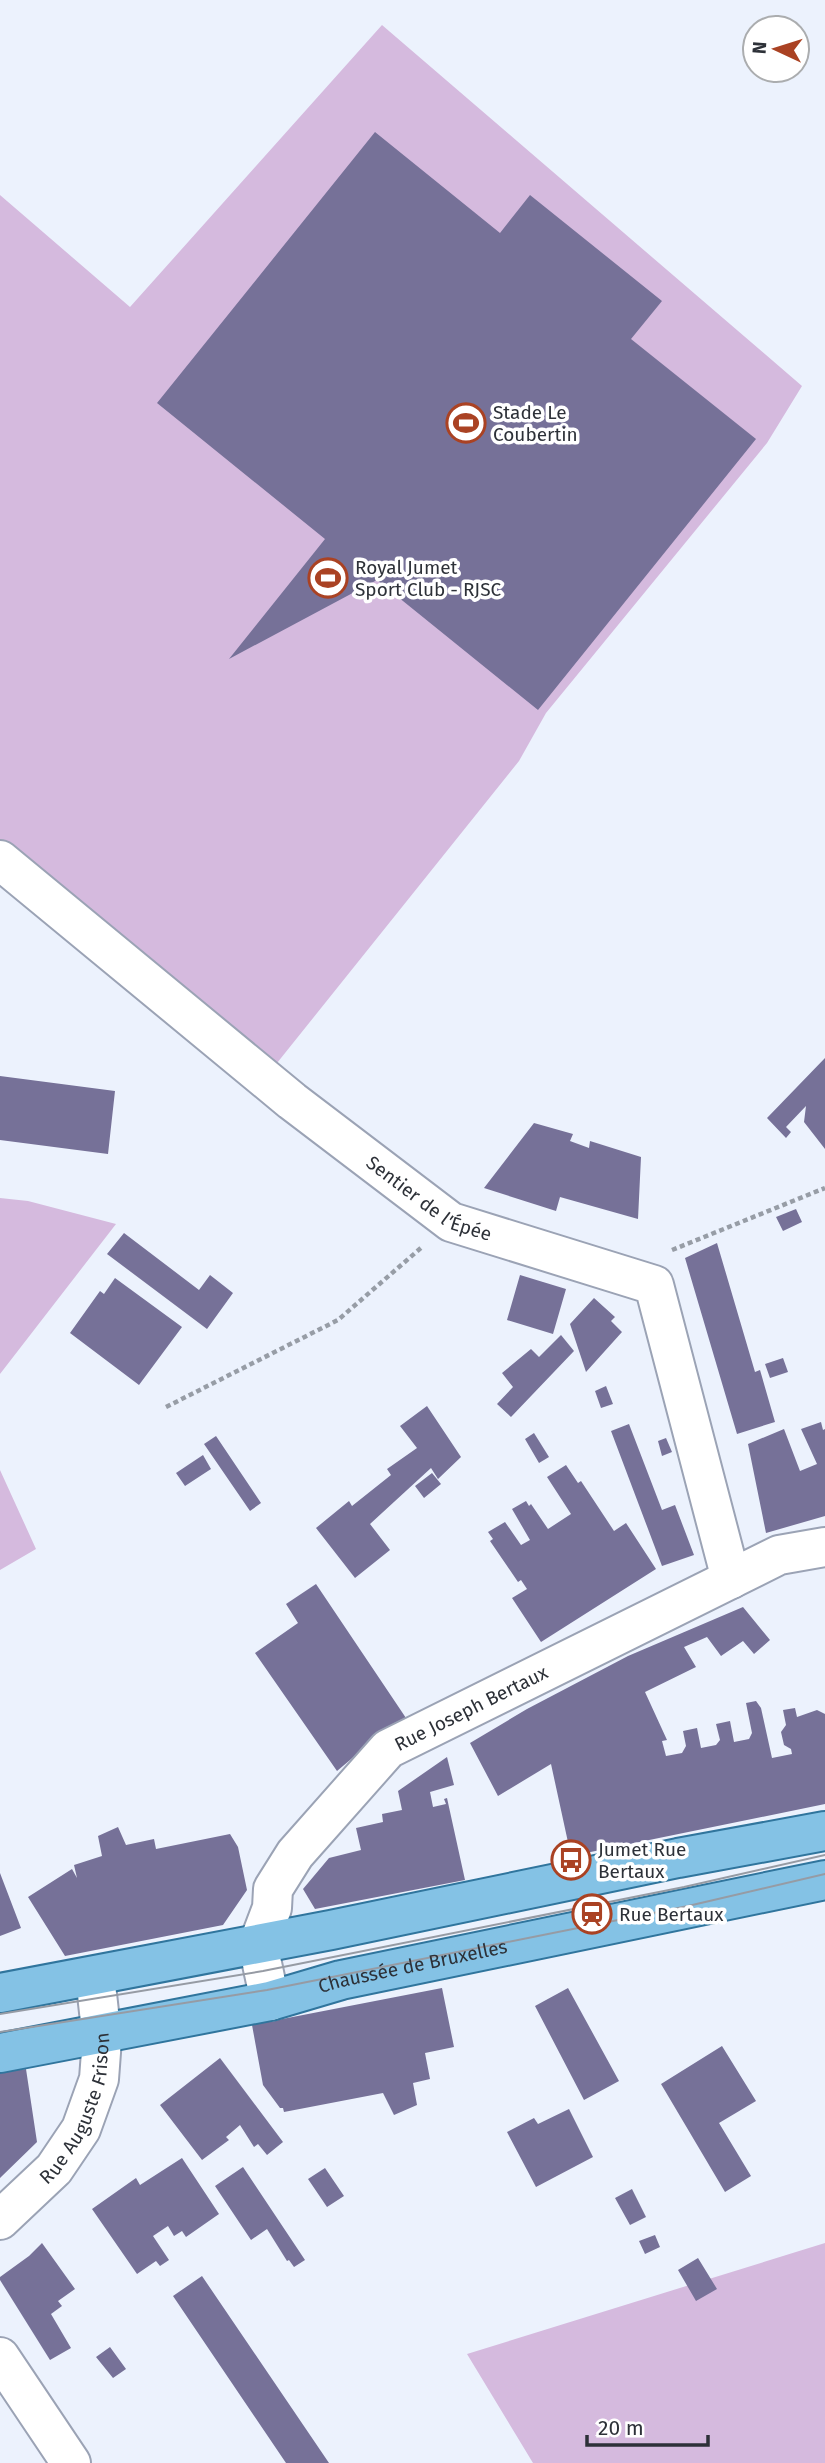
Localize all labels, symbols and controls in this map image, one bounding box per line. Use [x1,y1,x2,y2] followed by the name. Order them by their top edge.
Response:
[741,14,811,84] north arrow
[748,41,771,55] text: N
[493,401,578,446] place label: Stade Le Coubertin
[445,402,487,444] sports icon: Stade Le Coubertin
[355,556,502,601] place label: Royal Jumet Sport Club - RJSC
[307,557,349,599] sports icon: Royal Jumet Sport Club - RJSC
[362,1151,494,1246] street label: Sentier de l'Épée
[391,1660,552,1756] street label: Rue Joseph Bertaux
[598,1838,686,1883] place label: Jumet Rue Bertaux
[550,1839,592,1881] bus stop icon: Jumet Rue Bertaux
[571,1893,613,1935] station icon: Rue Bertaux
[619,1903,724,1926] place label: Rue Bertaux
[315,1935,509,1998] street label: Chaussée de Bruxelles
[35,2031,114,2189] street label: Rue Auguste Frison
[587,2404,708,2448] scale bar
[598,2415,644,2441] text: 20 m

